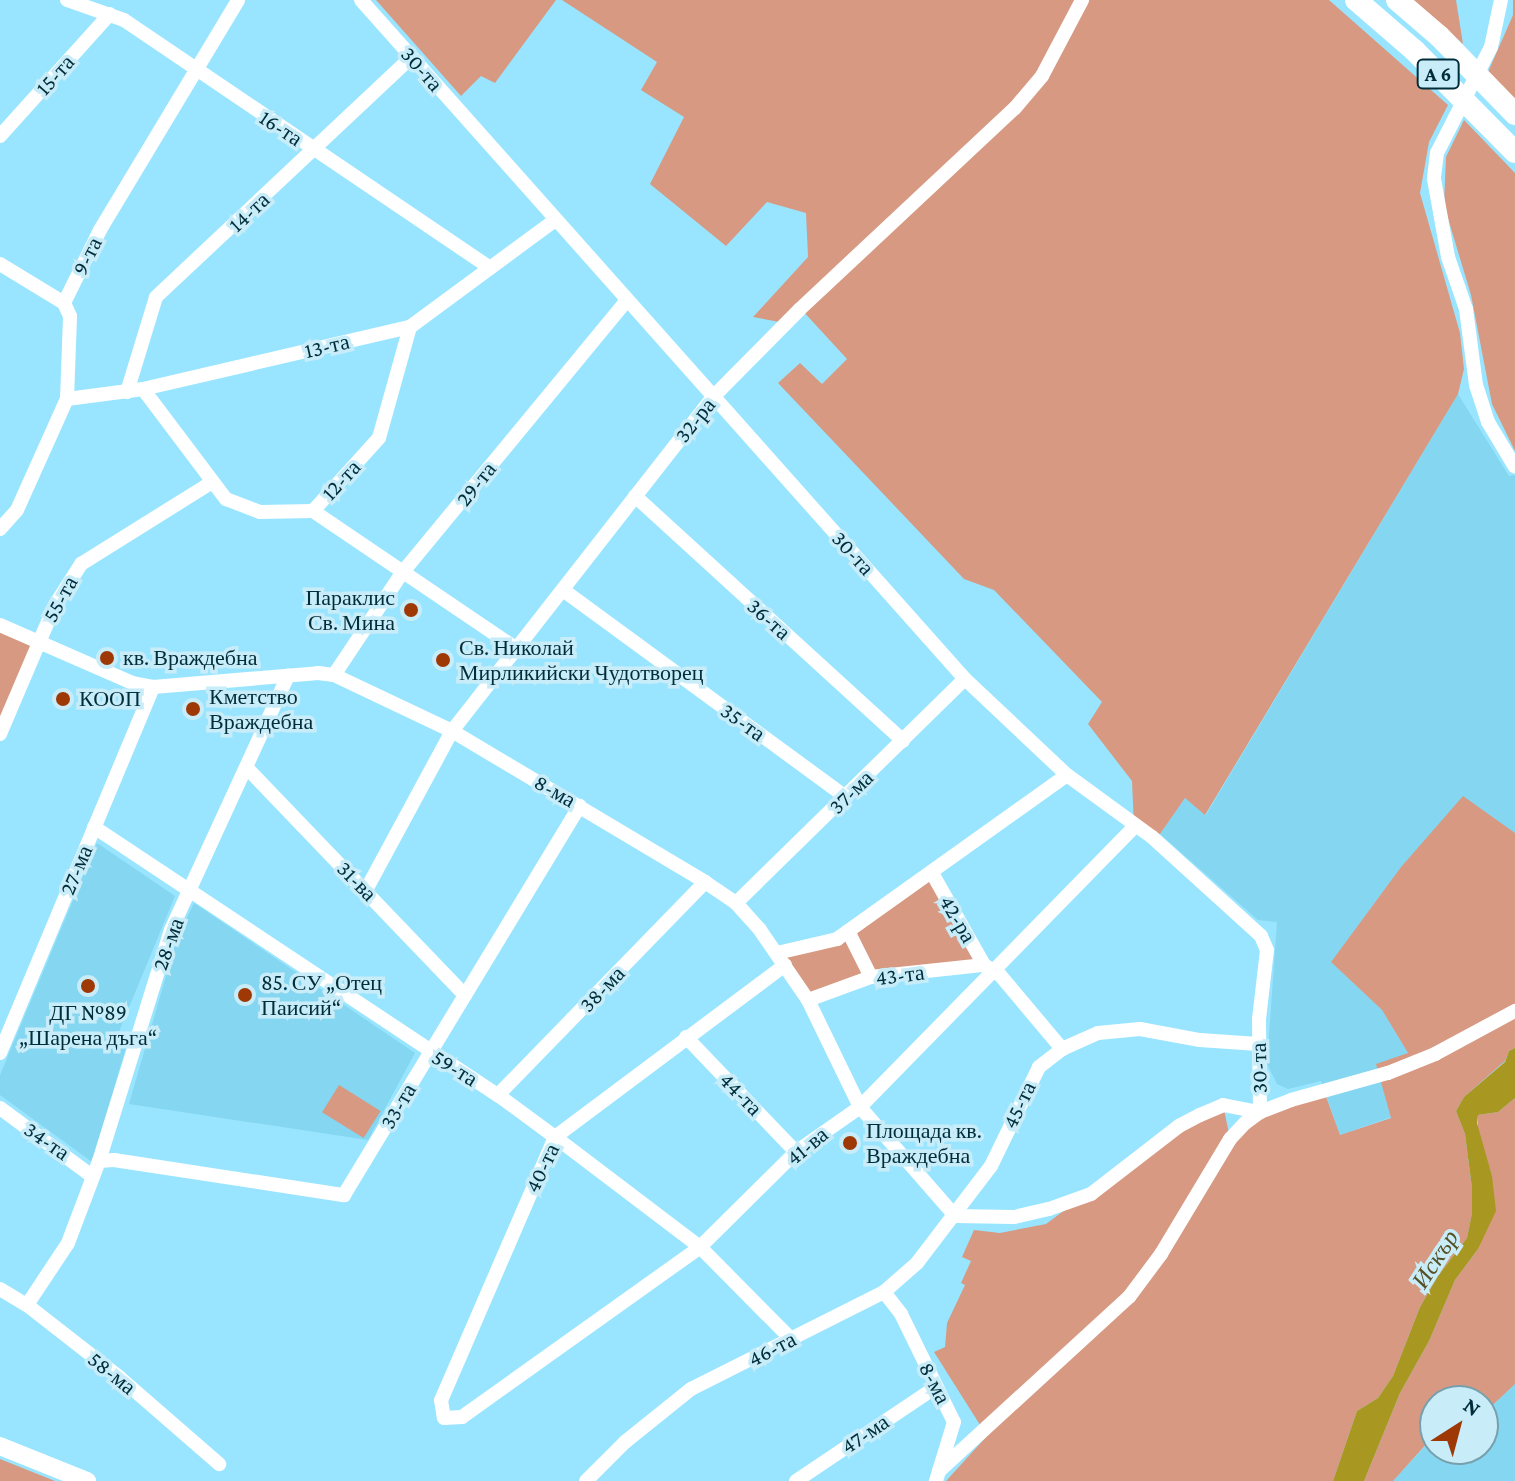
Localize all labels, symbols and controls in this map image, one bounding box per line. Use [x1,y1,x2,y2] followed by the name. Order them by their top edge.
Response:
[395,41,449,97] street label: 30-та
[30,49,80,101] street label: 15-та
[1416,58,1460,90] road number: A 6
[254,104,308,152] street label: 16-та
[223,187,275,237] street label: 14-та
[66,233,108,279] street label: 9-та
[302,328,352,364] street label: 13-та
[669,392,721,448] street label: 32-ра
[316,454,366,506] street label: 12-та
[450,457,502,511] street label: 29-та
[826,525,880,581] street label: 30-та
[37,572,83,626] street label: 55-та
[305,584,395,636] place label: Параклис Св. Мина
[742,593,796,645] street label: 36-та
[402,601,420,619] marker: Параклис Св. Мина
[459,634,704,686] place label: Св. Николай Мирликийски Чудотворец
[123,645,258,671] place label: кв. Враждебна
[98,649,116,667] marker: кв. Враждебна
[434,651,452,669] marker: Св. Николай Мирликийски Чудотворец
[209,683,313,734] place label: Кметство Враждебна
[79,686,141,712] place label: КООП
[54,690,72,708] marker: КООП
[716,697,770,747] street label: 35-та
[184,700,202,718] marker: Кметство Враждебна
[823,765,879,819] street label: 37-ма
[530,769,580,813] street label: 8-ма
[54,841,98,899] street label: 27-ма
[332,855,382,907] street label: 31-ва
[934,891,982,947] street label: 42-ра
[146,914,190,974] street label: 28-ма
[874,959,926,991] street label: 43-та
[574,960,630,1018] street label: 38-ма
[261,969,382,1020] place label: 85. СУ „Отец Паисий“
[79,977,97,995] marker: ДГ №89 „Шарена дъга“
[236,986,254,1004] marker: 85. СУ „Отец Паисий“
[19,999,157,1050] place label: ДГ №89 „Шарена дъга“
[1245,1043,1273,1093] street label: 30-та
[427,1044,483,1092] street label: 59-та
[714,1067,768,1121] street label: 44-та
[996,1077,1042,1133] street label: 45-та
[374,1078,422,1134] street label: 33-та
[19,1116,75,1166] street label: 34-та
[866,1117,982,1168] place label: Площада кв. Враждебна
[781,1121,833,1171] street label: 41-ва
[841,1134,859,1152] marker: Площада кв. Враждебна
[519,1139,565,1197] street label: 40-та
[1406,1224,1464,1294] water label: Искър
[744,1326,800,1372] street label: 46-та
[83,1346,141,1400] street label: 58-ма
[913,1358,957,1408] street label: 8-ма
[1419,1385,1499,1465] north arrow
[1459,1392,1486,1421] text: N
[836,1409,894,1459] street label: 47-ма

